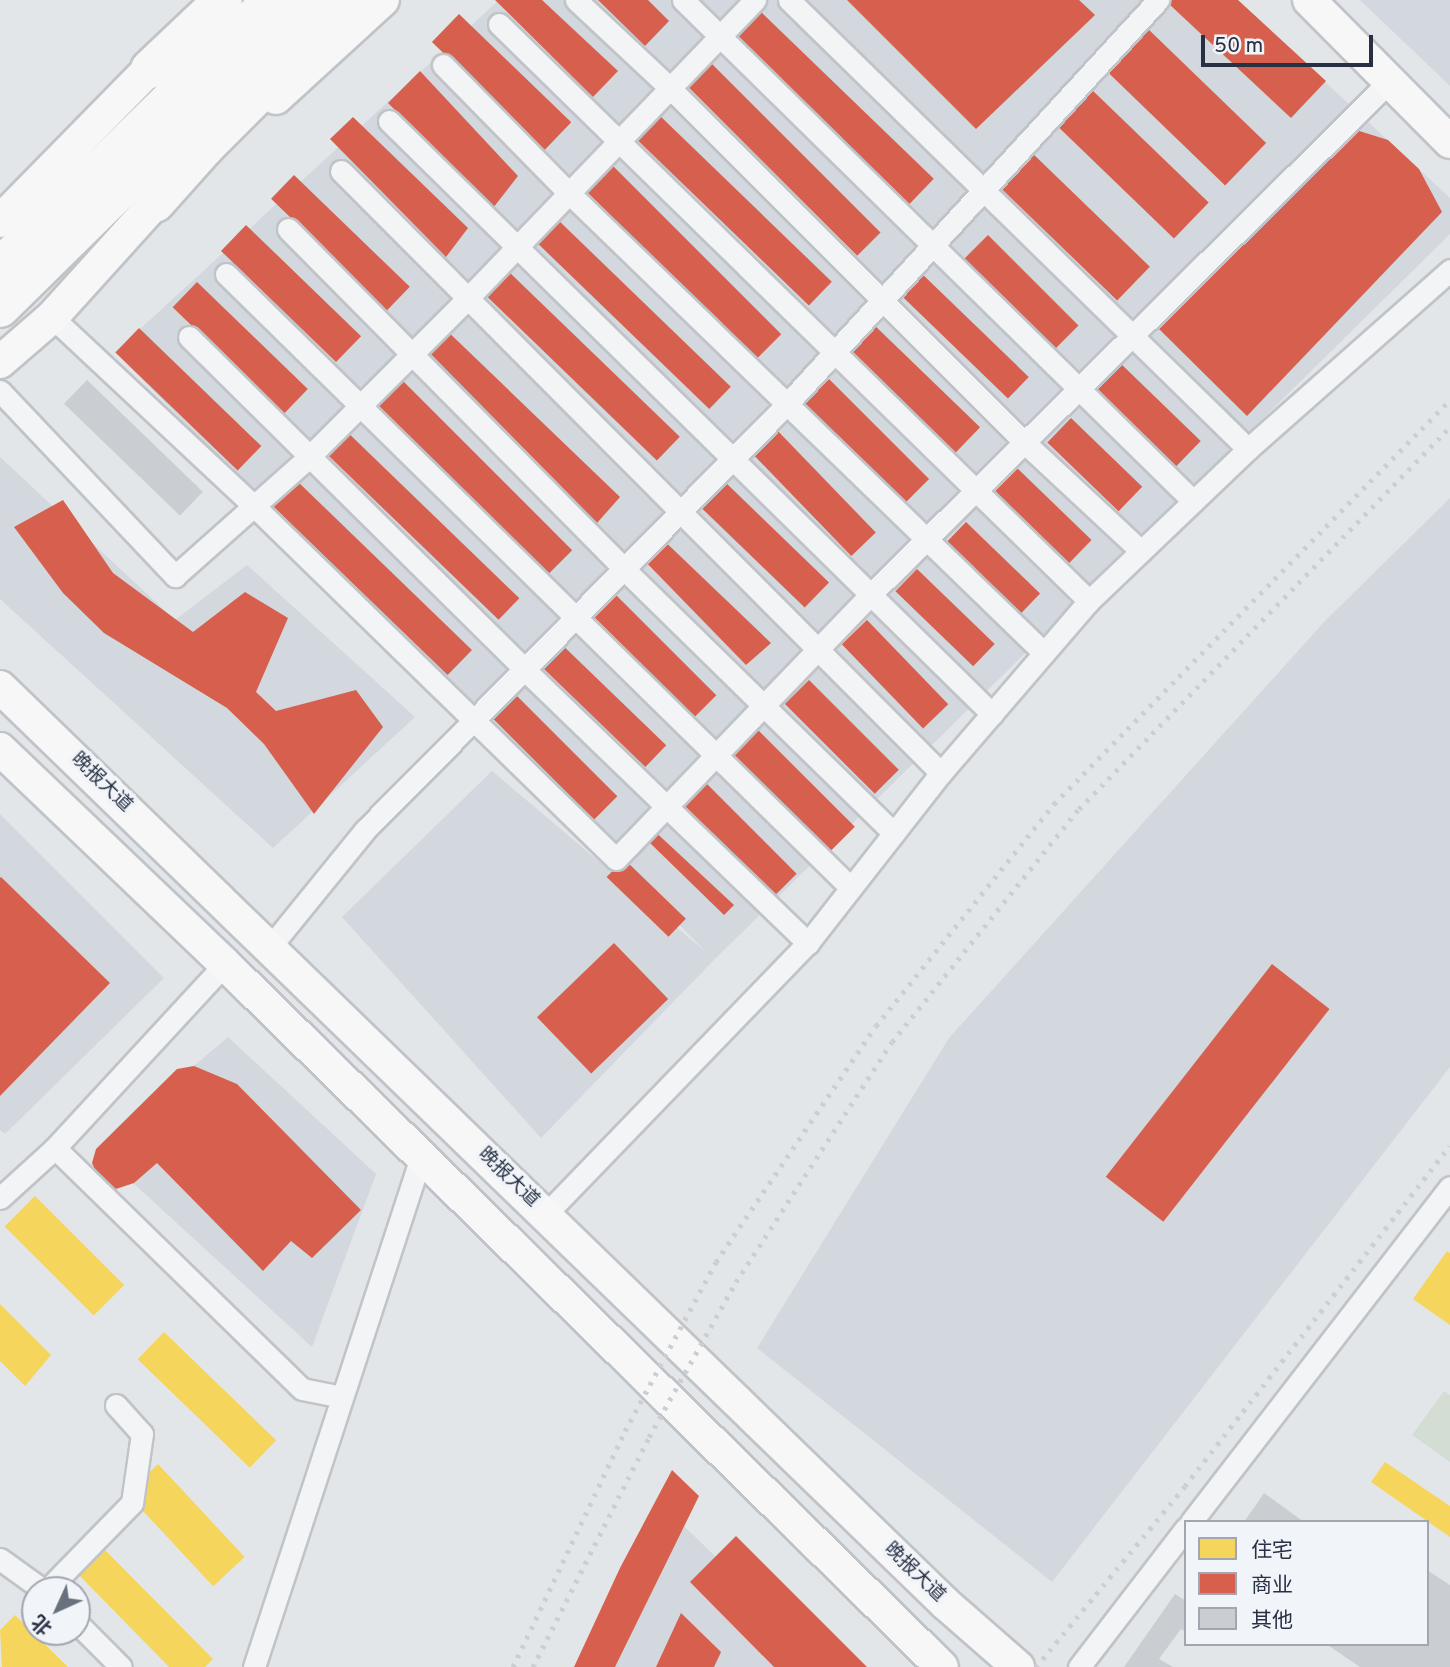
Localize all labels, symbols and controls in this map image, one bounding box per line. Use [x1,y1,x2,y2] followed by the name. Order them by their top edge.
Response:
[1205,21,1376,65] scale bar
[1214,33,1263,60] text: 50 m
[66,748,136,818] street label: 晚报大道
[473,1143,543,1213] street label: 晚报大道
[1184,1520,1429,1646] legend
[879,1538,949,1608] street label: 晚报大道
[1251,1538,1293,1565] text: 住宅
[1251,1573,1293,1600] text: 商业
[21,1576,91,1646] north arrow
[1251,1608,1293,1635] text: 其他
[27,1609,58,1640] text: 北

